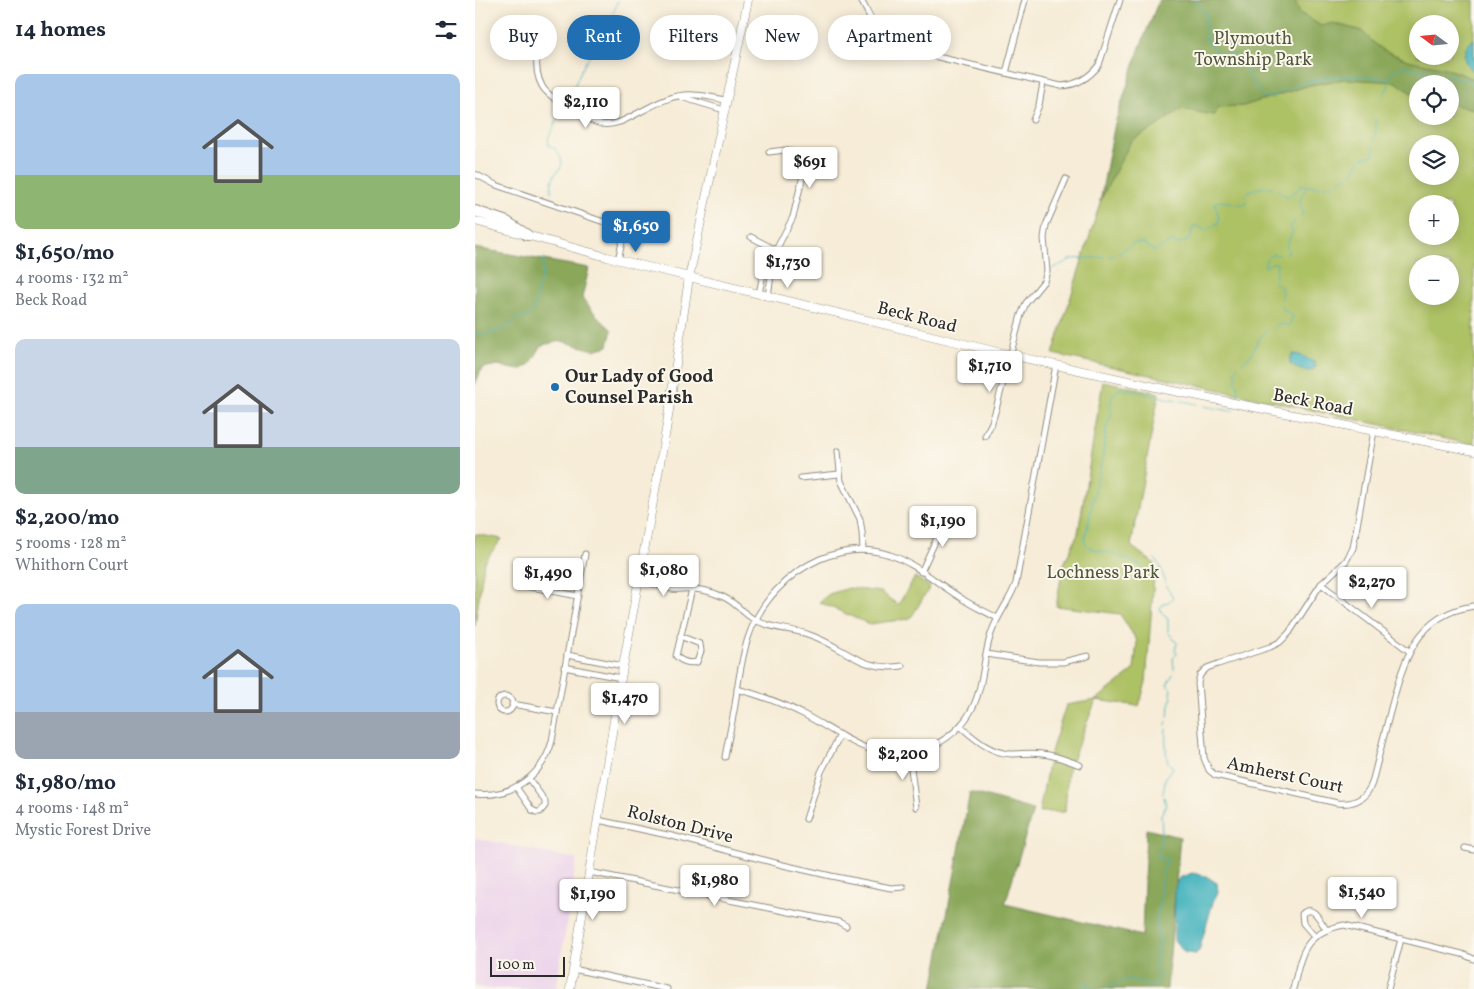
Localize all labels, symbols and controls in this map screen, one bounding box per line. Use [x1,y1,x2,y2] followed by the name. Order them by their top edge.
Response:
[490,15,557,60] chip: Buy
[567,15,640,60] chip: Rent
[650,15,736,60] chip: Filters
[746,15,818,60] chip: New
[828,15,951,60] chip: Apartment
[1409,15,1459,65] north arrow
[1409,15,1459,305] map controls
[15,16,106,45] text: 14 homes
[432,16,460,44] icon: filters
[1194,27,1312,73] park label: Plymouth Township Park
[1409,75,1459,125] button: locate
[545,86,627,129] pin: $2,110
[564,92,608,114] text: $2,110
[193,106,283,196] icon: home
[1409,135,1459,185] button: layers
[780,146,840,189] pin: $691
[794,152,826,174] text: $691
[1409,195,1459,245] button: +
[595,210,677,253] pin: $1,650
[613,216,659,238] text: $1,650
[15,239,114,268] text: $1,650/mo
[747,246,829,289] pin: $1,730
[766,252,810,274] text: $1,730
[1409,255,1459,305] button: −
[15,268,128,290] text: 4 rooms · 132 m²
[15,290,87,312] text: Beck Road
[874,296,960,340] street label: Beck Road
[949,350,1031,393] pin: $1,710
[968,356,1012,378] text: $1,710
[565,365,713,411] place label: Our Lady of Good Counsel Parish
[193,371,283,461] icon: home
[549,381,561,393] marker: Our Lady of Good Counsel Parish
[1271,383,1355,423] street label: Beck Road
[15,504,119,533] text: $2,200/mo
[902,506,984,548] pin: $1,190
[920,511,966,533] text: $1,190
[15,533,126,555] text: 5 rooms · 128 m²
[623,554,705,597] pin: $1,080
[15,555,129,577] text: Whithorn Court
[507,558,589,600] pin: $1,490
[640,560,688,582] text: $1,080
[1046,561,1160,586] park label: Lochness Park
[524,563,572,585] text: $1,490
[1331,566,1413,609] pin: $2,270
[1349,572,1395,594] text: $2,270
[193,636,283,726] icon: home
[584,682,666,725] pin: $1,470
[602,688,648,710] text: $1,470
[862,738,944,781] pin: $2,200
[878,744,928,766] text: $2,200
[1225,751,1345,801] street label: Amherst Court
[15,769,116,798] text: $1,980/mo
[15,798,129,820] text: 4 rooms · 148 m²
[624,800,736,850] street label: Rolston Drive
[15,820,151,842] text: Mystic Forest Drive
[674,864,756,907] pin: $1,980
[691,870,739,892] text: $1,980
[1321,876,1403,919] pin: $1,540
[552,878,634,921] pin: $1,190
[1339,882,1385,904] text: $1,540
[570,884,616,906] text: $1,190
[490,954,565,977] scale bar
[497,956,535,975] text: 100 m

